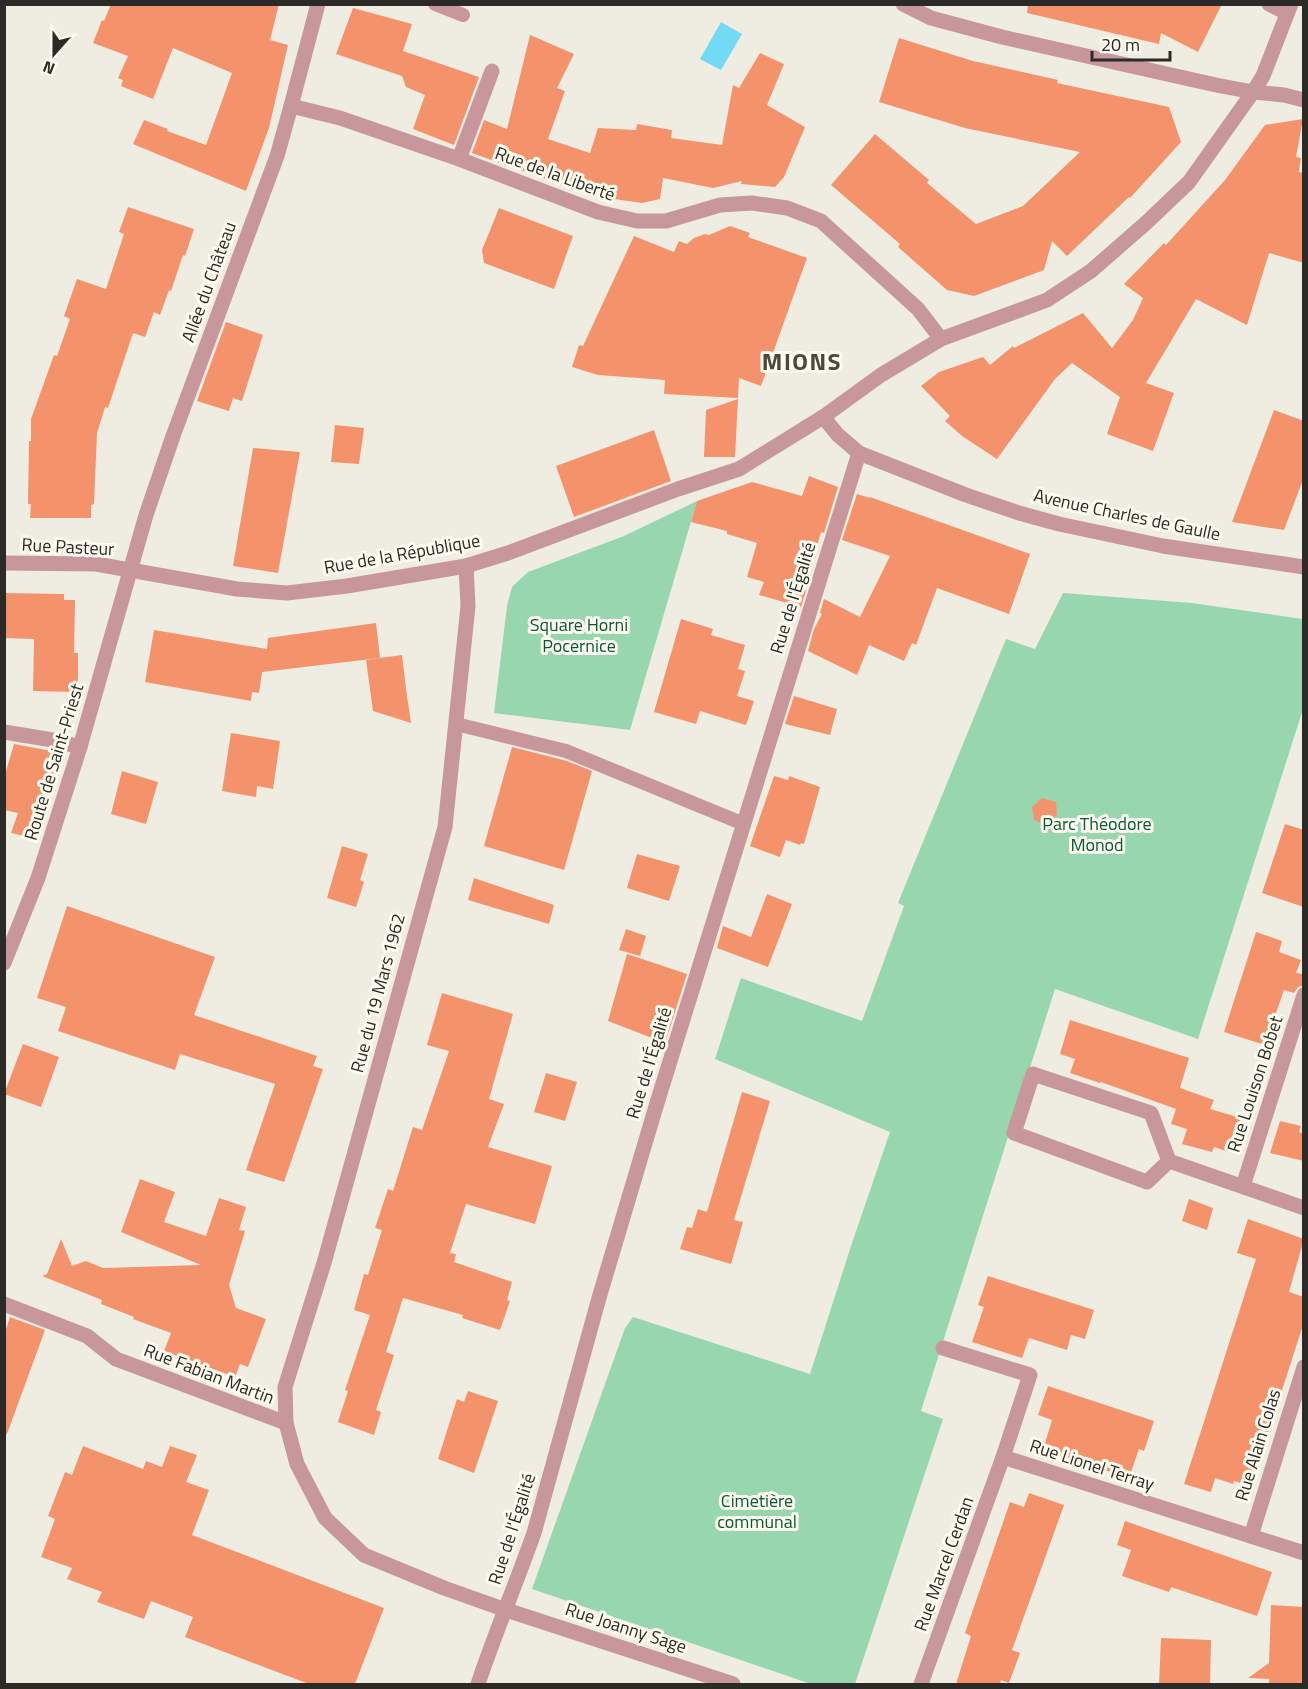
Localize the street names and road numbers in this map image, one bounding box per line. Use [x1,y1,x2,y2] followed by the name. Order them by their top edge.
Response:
[491,139,619,208] street label: Rue de la Liberté
[174,218,243,346] street label: Allée du Château
[1031,482,1223,547] street label: Avenue Charles de Gaulle
[322,526,482,581] street label: Rue de la République
[21,531,115,562] street label: Rue Pasteur
[763,539,822,657] street label: Rue de l'Égalité
[17,679,90,844] street label: Route de Saint-Priest
[343,910,412,1075] street label: Rue du 19 Mars 1962
[619,1004,678,1122] street label: Rue de l'Égalité
[1220,1011,1290,1156] street label: Rue Louison Bobet
[140,1336,278,1411] street label: Rue Fabian Martin
[1228,1386,1287,1504] street label: Rue Alain Colas
[1026,1432,1158,1497] street label: Rue Lionel Terray
[481,1470,542,1588] street label: Rue de l'Égalité
[907,1493,980,1635] street label: Rue Marcel Cerdan
[562,1595,690,1660] street label: Rue Joanny Sage

